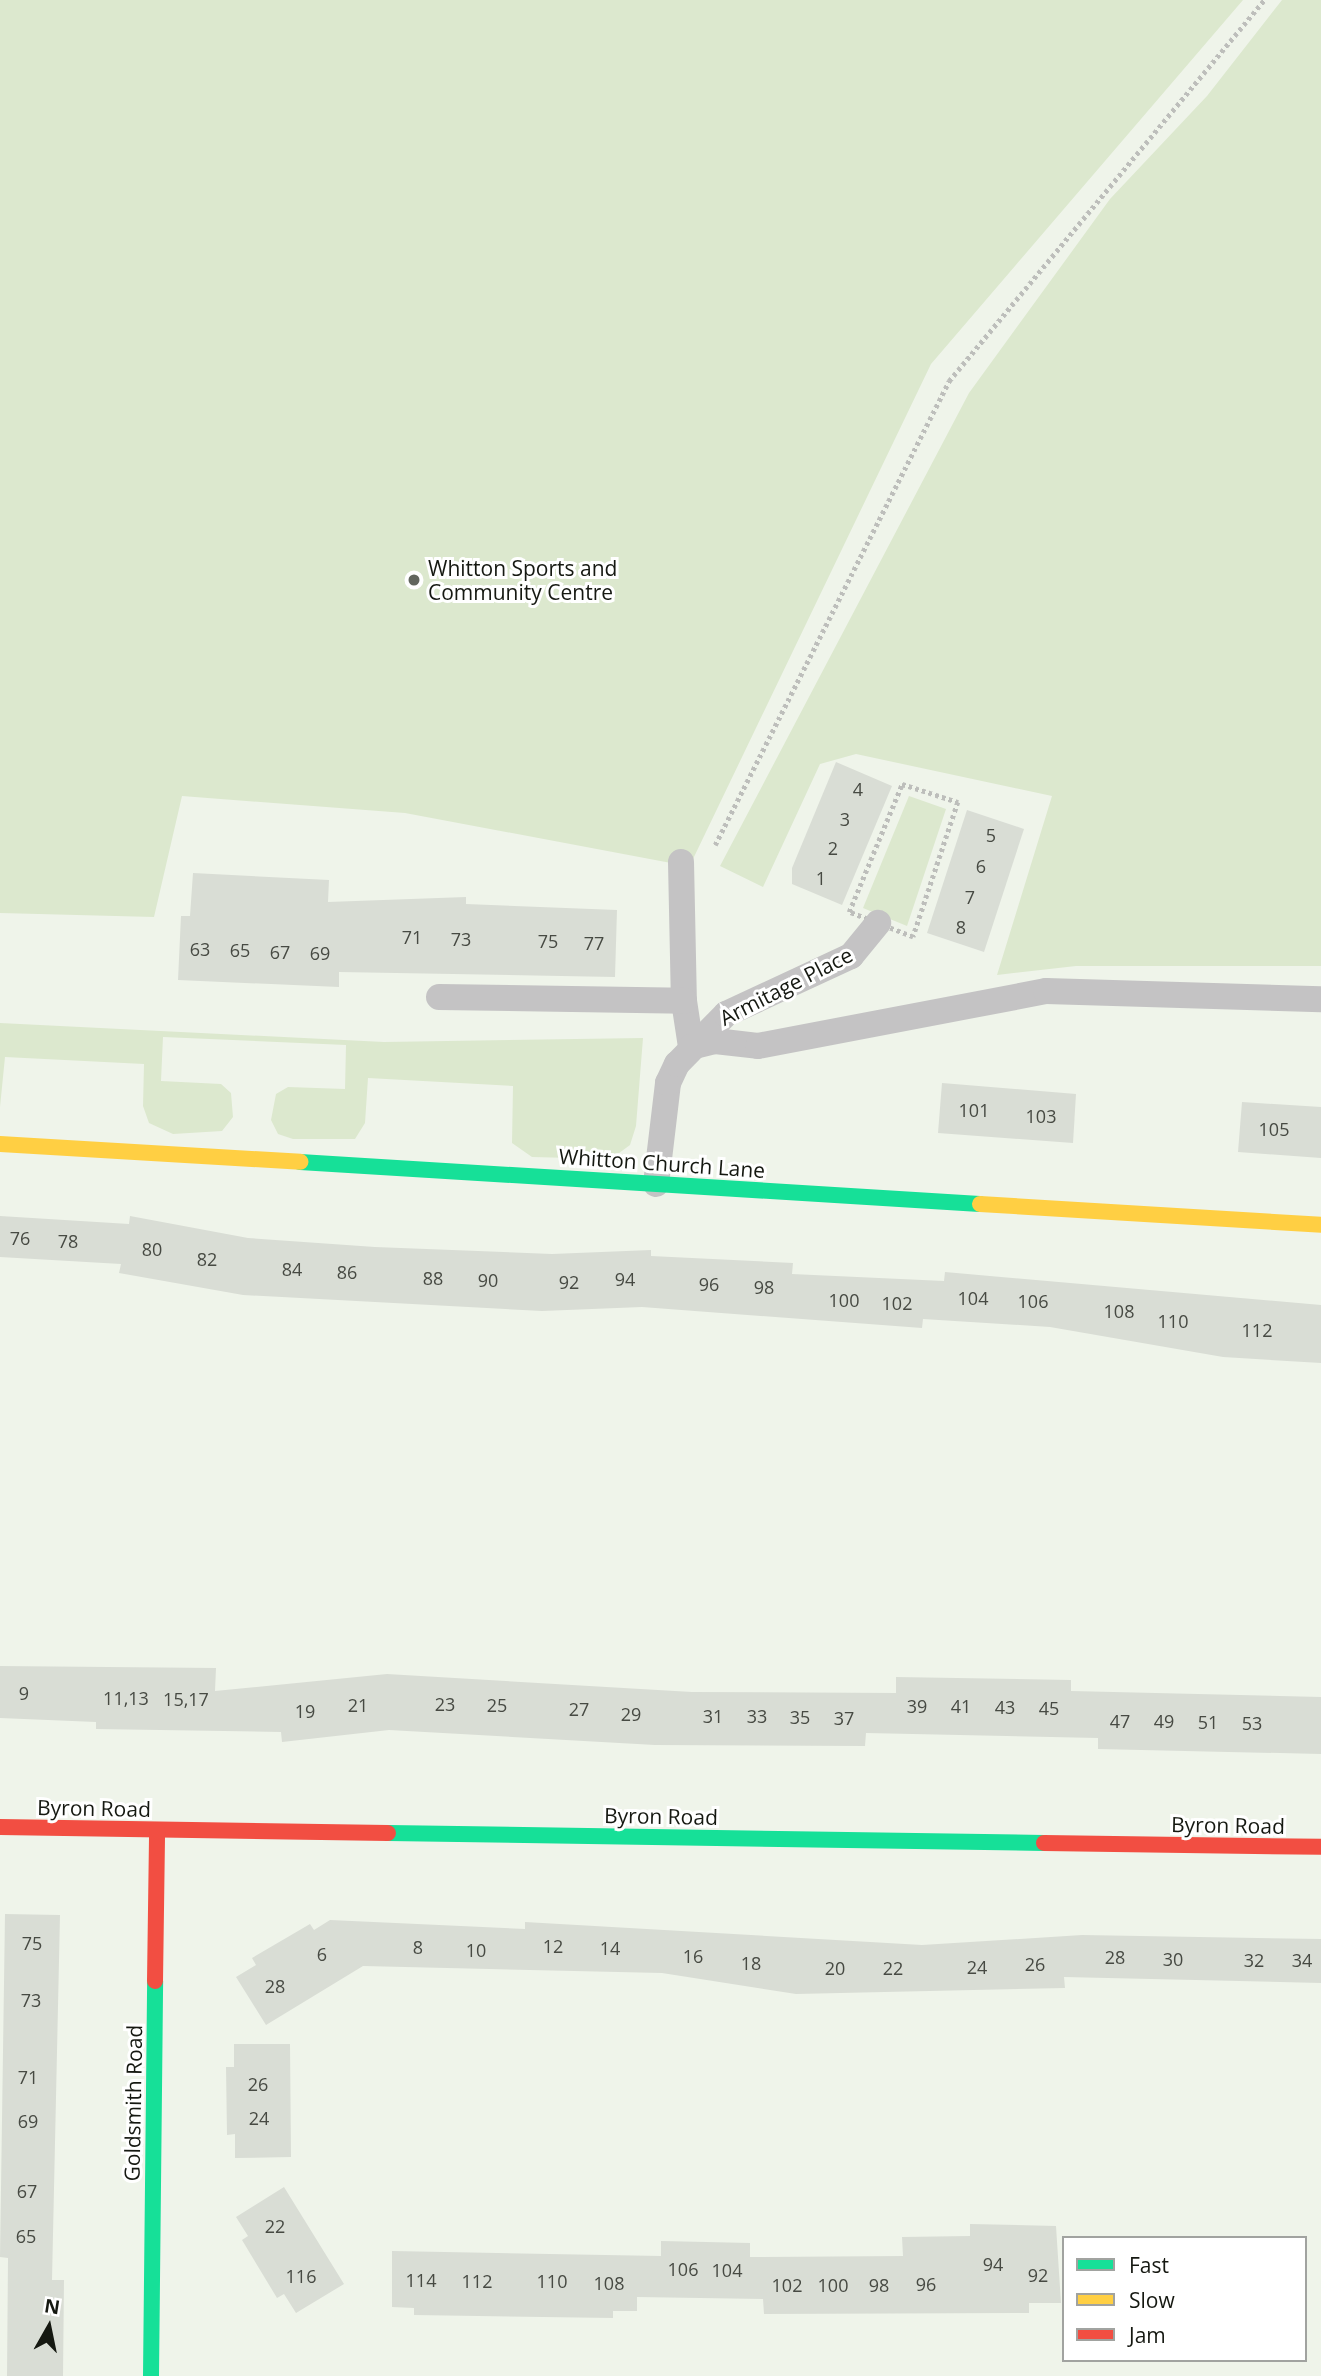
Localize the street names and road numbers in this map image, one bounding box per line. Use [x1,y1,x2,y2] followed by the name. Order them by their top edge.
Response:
[715,942,857,1030] street label: Armitage Place
[558,1143,766,1183] street label: Whitton Church Lane
[37,1794,151,1822] street label: Byron Road
[604,1802,718,1830] street label: Byron Road
[1171,1811,1285,1839] street label: Byron Road
[119,2024,147,2182] street label: Goldsmith Road

